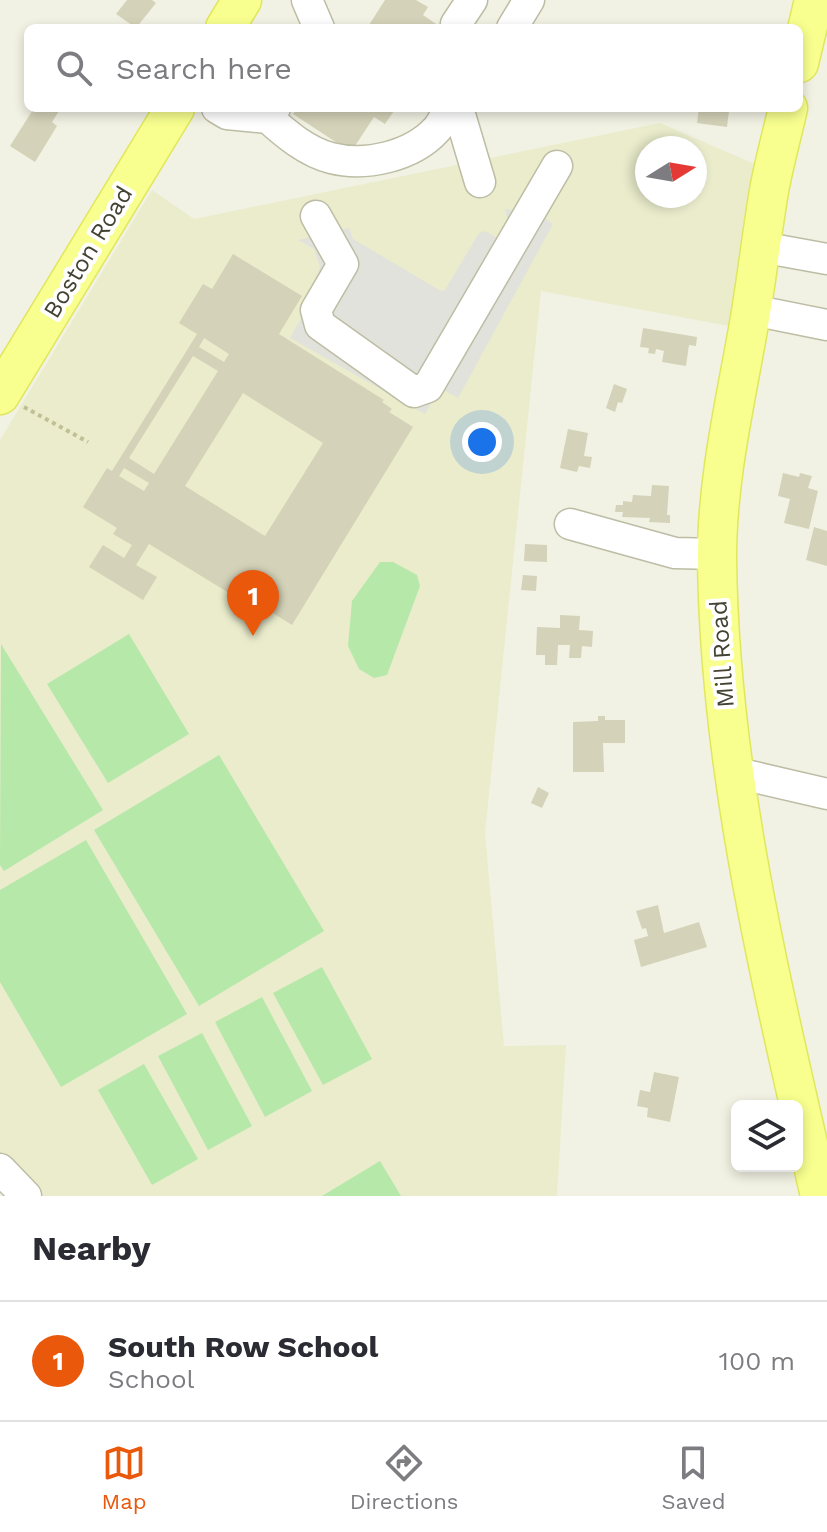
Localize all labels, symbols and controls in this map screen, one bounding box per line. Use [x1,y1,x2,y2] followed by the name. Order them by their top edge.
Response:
[24,24,803,112] search box
[52,46,96,90] icon: search
[116,51,292,86] text: Search here
[635,136,707,208] north arrow
[38,181,138,323] street label: Boston Road
[462,422,502,462] your location
[227,570,279,636] pin: 1
[704,599,740,709] street label: Mill Road
[731,1100,803,1172] map controls
[731,1100,803,1172] button: layers
[32,1228,151,1268] text: Nearby
[108,1329,378,1364] text: South Row School
[52,1346,64,1376] text: 1
[719,1346,795,1376] text: 100 m
[108,1364,194,1394] text: School
[102,1441,146,1514] tab: Map
[350,1441,458,1514] tab: Directions
[662,1441,725,1514] tab: Saved

